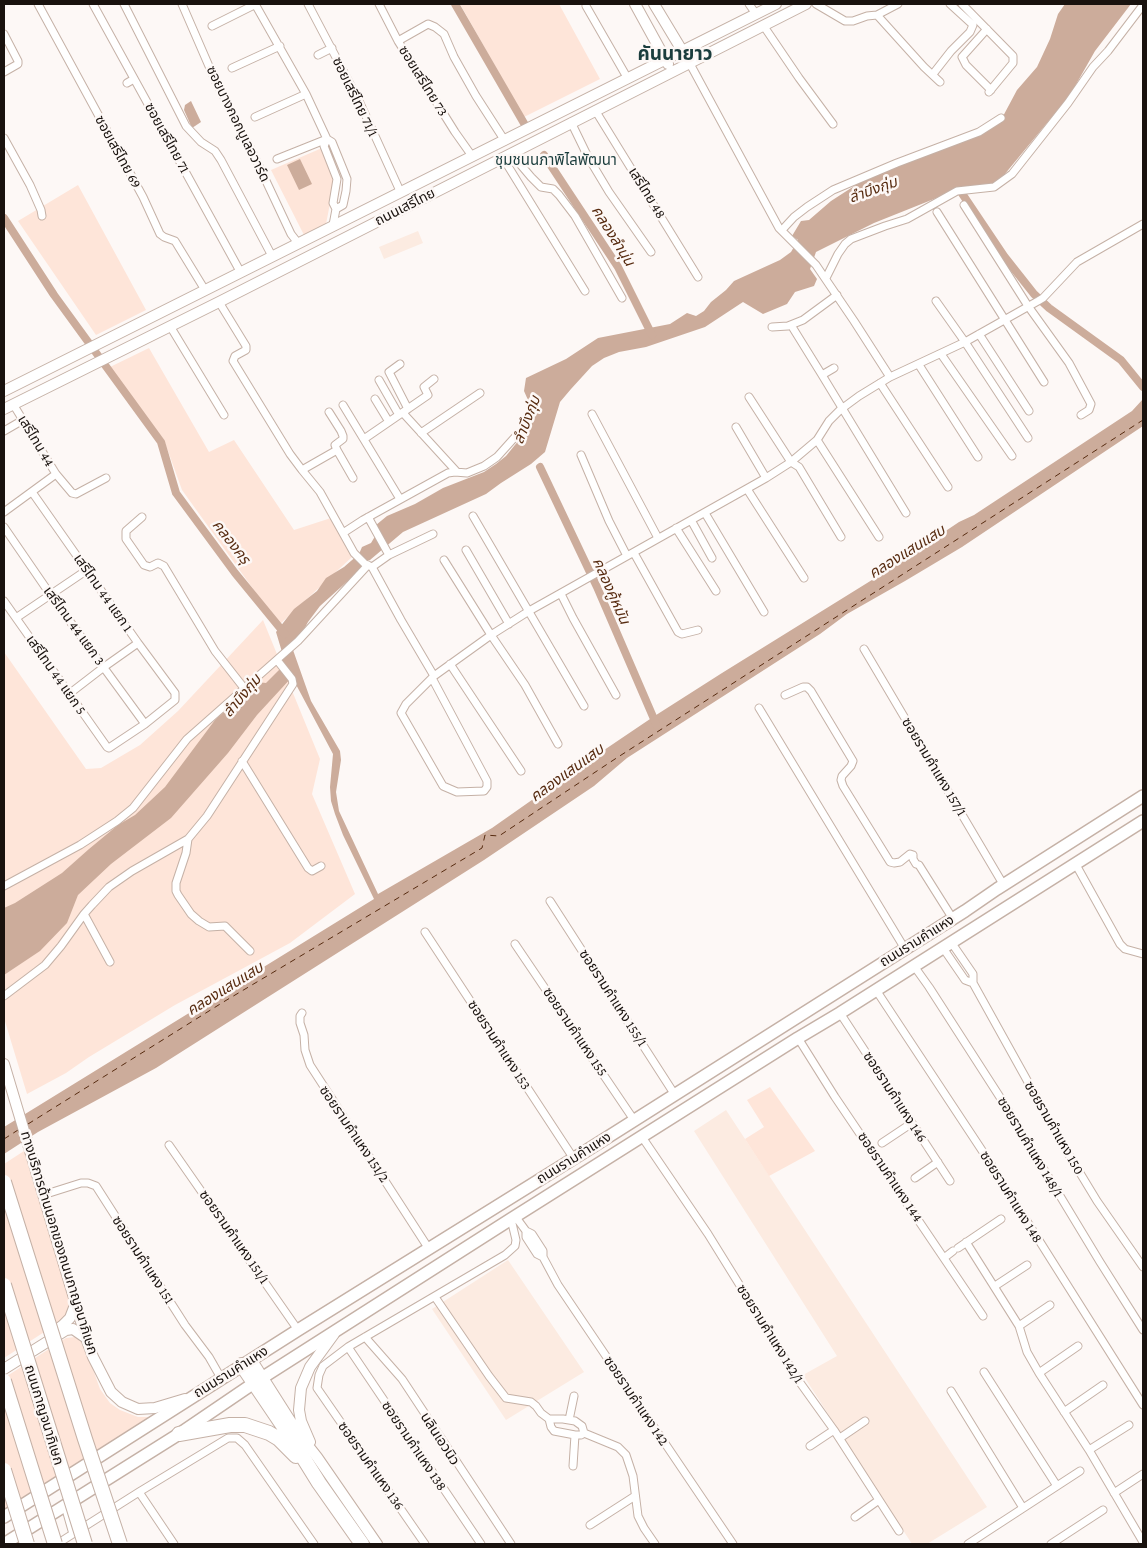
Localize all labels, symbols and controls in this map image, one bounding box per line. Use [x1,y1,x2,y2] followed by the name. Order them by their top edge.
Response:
[395,43,451,119] street label: ซอยเสรีไทย 73
[638,43,712,65] district label: คันนายาว
[328,54,382,140] street label: ซอยเสรีไทย 71/1
[203,63,273,185] street label: ซอยบางกอกบูเลอวาร์ด
[141,100,193,176] street label: ซอยเสรีไทย 71
[91,113,145,191] street label: ซอยเสรีไทย 69
[495,151,617,169] district label: ชุมชนนภาพิไลพัฒนา
[625,164,669,222] street label: เสรีไทย 48
[846,173,900,207] water label: ลำบึงกุ่ม
[372,185,438,229] street label: ถนนเสรีไทย
[587,203,639,269] water label: คลองลำนุ่น
[510,393,544,447] water label: ลำบึงกุ่ม
[14,412,58,470] street label: เสรีไทน 44
[208,516,254,568] water label: คลองครุ
[866,521,948,583] water label: คลองแสนแสบ
[70,551,136,635] street label: เสรีไทน 44 แยก 1
[588,555,634,627] water label: คลองคู้หมัน
[40,583,108,669] street label: เสรีไทน 44 แยก 3
[22,632,90,718] street label: เสรีไทน 44 แยก 5
[219,671,265,721] water label: ลำบึงกุ่ม
[898,715,970,819] street label: ซอยรามคำแหง 157/1
[527,740,607,806] water label: คลองแสนแสบ
[877,911,957,971] street label: ถนนรามคำแหง
[575,946,651,1050] street label: ซอยรามคำแหง 155/1
[184,958,266,1020] water label: คลองแสนแสบ
[539,984,611,1080] street label: ซอยรามคำแหง 155
[464,997,534,1093] street label: ซอยรามคำแหง 153
[859,1049,931,1145] street label: ซอยรามคำแหง 146
[1020,1078,1088,1178] street label: ซอยรามคำแหง 150
[315,1083,393,1185] street label: ซอยรามคำแหง 151/2
[993,1094,1067,1200] street label: ซอยรามคำแหง 148/1
[534,1128,614,1188] street label: ถนนรามคำแหง
[17,1129,101,1357] street label: ทางบริการด้านนอกของถนนกาญจนาภิเษก
[854,1129,926,1225] street label: ซอยรามคำแหง 144
[976,1148,1046,1246] street label: ซอยรามคำแหง 148
[195,1187,273,1287] street label: ซอยรามคำแหง 151/1
[108,1213,178,1307] street label: ซอยรามคำแหง 151
[733,1282,807,1386] street label: ซอยรามคำแหง 142/1
[191,1342,271,1402] street label: ถนนรามคำแหง
[600,1353,672,1449] street label: ซอยรามคำแหง 142
[21,1363,67,1467] street label: ถนนกาญจนาภิเษก
[378,1398,450,1494] street label: ซอยรามคำแหง 138
[417,1409,463,1469] street label: นลินเอวนิว
[334,1418,408,1514] street label: ซอยรามคำแหง 136

